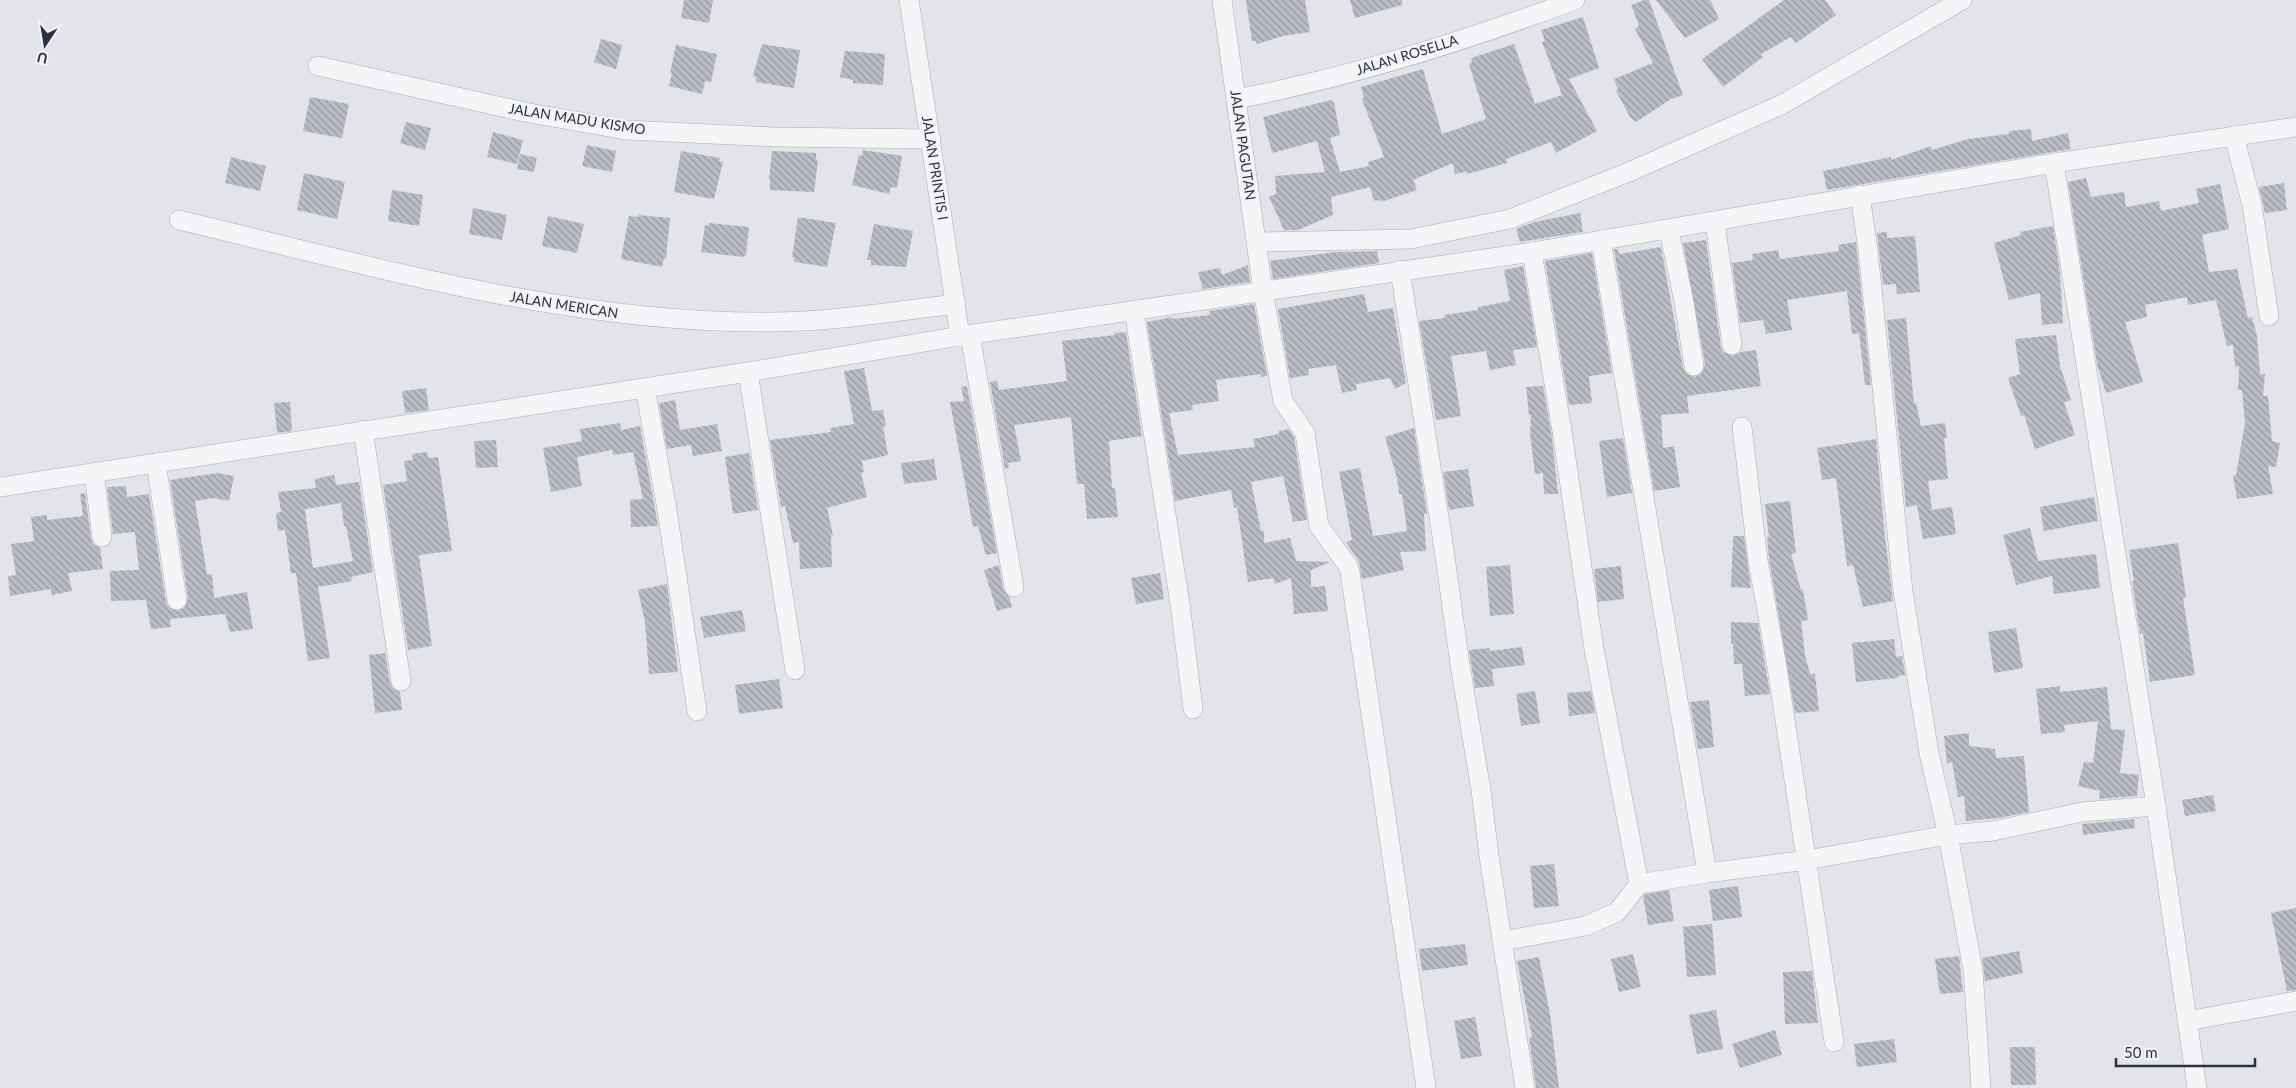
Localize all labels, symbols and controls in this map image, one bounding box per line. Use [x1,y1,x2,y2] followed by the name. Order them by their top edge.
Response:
[20,20,70,70] north arrow
[1354,31,1460,78] street label: JALAN ROSELLA
[35,49,49,68] text: U
[1227,89,1260,201] street label: JALAN PAGUTAN
[507,99,647,138] street label: JALAN MADU KISMO
[919,115,952,221] street label: JALAN PRINTIS I
[509,288,619,321] street label: JALAN MERICAN
[2116,1036,2255,1068] scale bar
[2124,1043,2158,1061] text: 50 m

